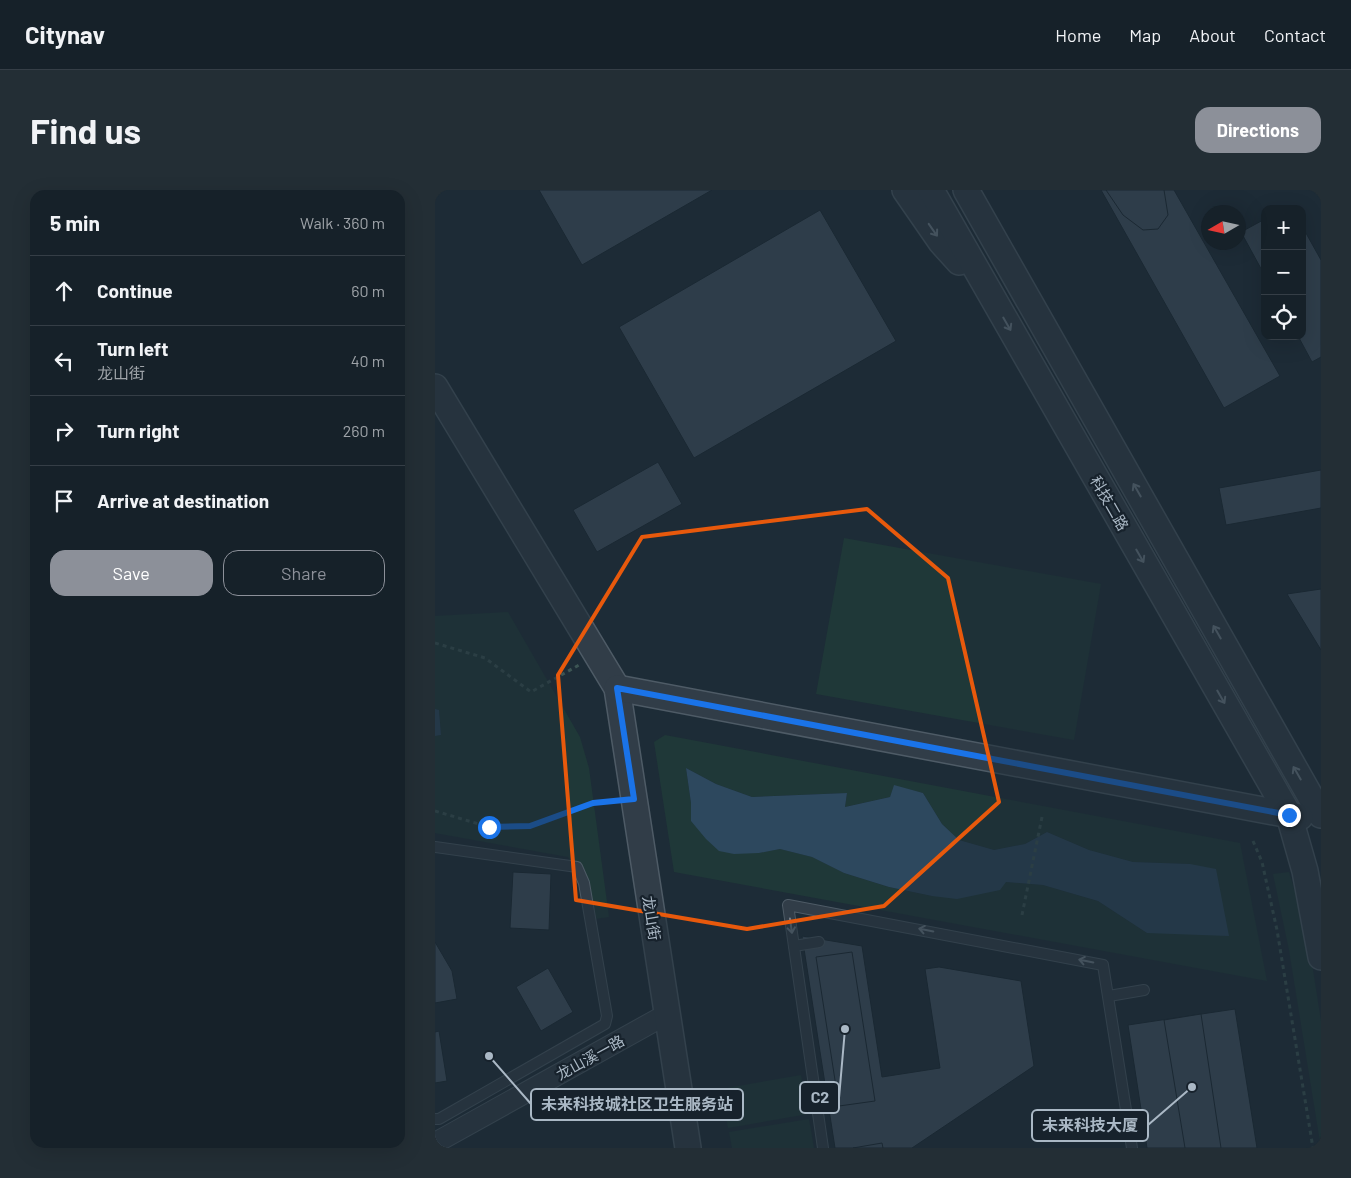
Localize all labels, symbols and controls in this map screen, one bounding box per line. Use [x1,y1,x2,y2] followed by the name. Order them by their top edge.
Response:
[25,20,105,49] text: Citynav
[1055,24,1101,46] text: Home
[1129,24,1161,46] text: Map
[1189,24,1236,46] text: About
[1264,24,1326,46] text: Contact
[1195,107,1321,153] button: Directions
[30,109,141,151] text: Find us
[1201,205,1246,250] north arrow
[1261,205,1306,340] map controls
[1261,205,1306,250] button: +
[50,210,100,235] text: 5 min
[300,213,385,232] text: Walk · 360 m
[928,223,938,237] one-way arrow
[1261,250,1306,295] button: −
[50,277,78,305] icon: ahead
[97,279,173,302] text: Continue
[351,281,385,300] text: 60 m
[1261,295,1306,340] button: locate
[1003,316,1012,331] one-way arrow
[97,337,168,360] text: Turn left
[50,347,78,375] icon: left
[351,351,385,370] text: 40 m
[97,363,145,382] text: 龙山街
[50,417,78,445] icon: right
[97,419,179,442] text: Turn right
[343,421,385,440] text: 260 m
[1087,473,1133,533] street label: 科技二路
[1131,484,1141,498] one-way arrow
[50,487,78,515] icon: arrive
[97,489,269,512] text: Arrive at destination
[1136,548,1145,563] one-way arrow
[50,550,213,596] button: Save
[223,550,385,596] button: Share
[1212,624,1222,639] one-way arrow
[1216,689,1226,704] one-way arrow
[1292,766,1301,781] one-way arrow
[1278,804,1301,827] route end
[478,816,501,839] route start
[640,894,664,942] street label: 龙山街
[787,918,797,934] one-way arrow
[919,925,935,935] one-way arrow
[1078,956,1094,966] one-way arrow
[553,1031,627,1083] street label: 龙山溪一路
[800,1082,839,1113] callout: C2
[811,1087,829,1106] text: C2
[531,1089,743,1120] callout: 未来科技城社区卫生服务站
[541,1094,733,1113] text: 未来科技城社区卫生服务站
[1032,1110,1148,1141] callout: 未来科技大厦
[1042,1115,1138,1134] text: 未来科技大厦

